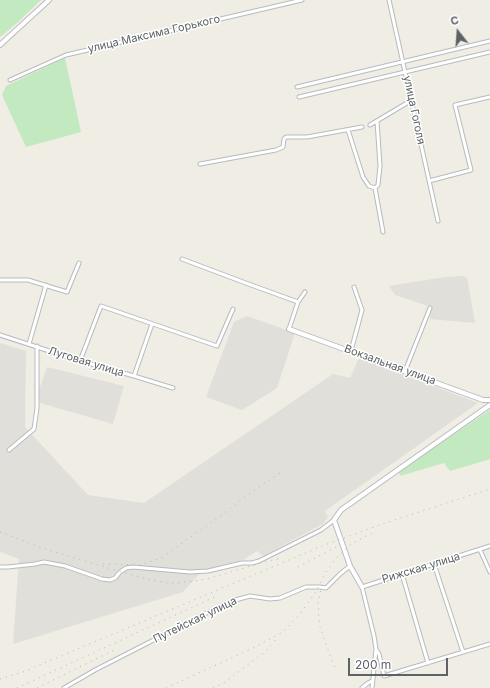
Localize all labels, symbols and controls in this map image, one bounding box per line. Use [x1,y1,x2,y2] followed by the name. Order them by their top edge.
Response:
[87,12,221,56] street label: улица Максима Горького
[438,12,478,52] north arrow
[449,13,460,28] text: С
[400,74,428,146] street label: улица Гоголя
[342,342,438,388] street label: Вокзальная улица
[47,344,125,380] street label: Луговая улица
[380,550,462,586] street label: Рижская улица
[151,594,239,646] street label: Путейская улица
[350,650,450,676] scale bar
[355,657,391,672] text: 200 m

